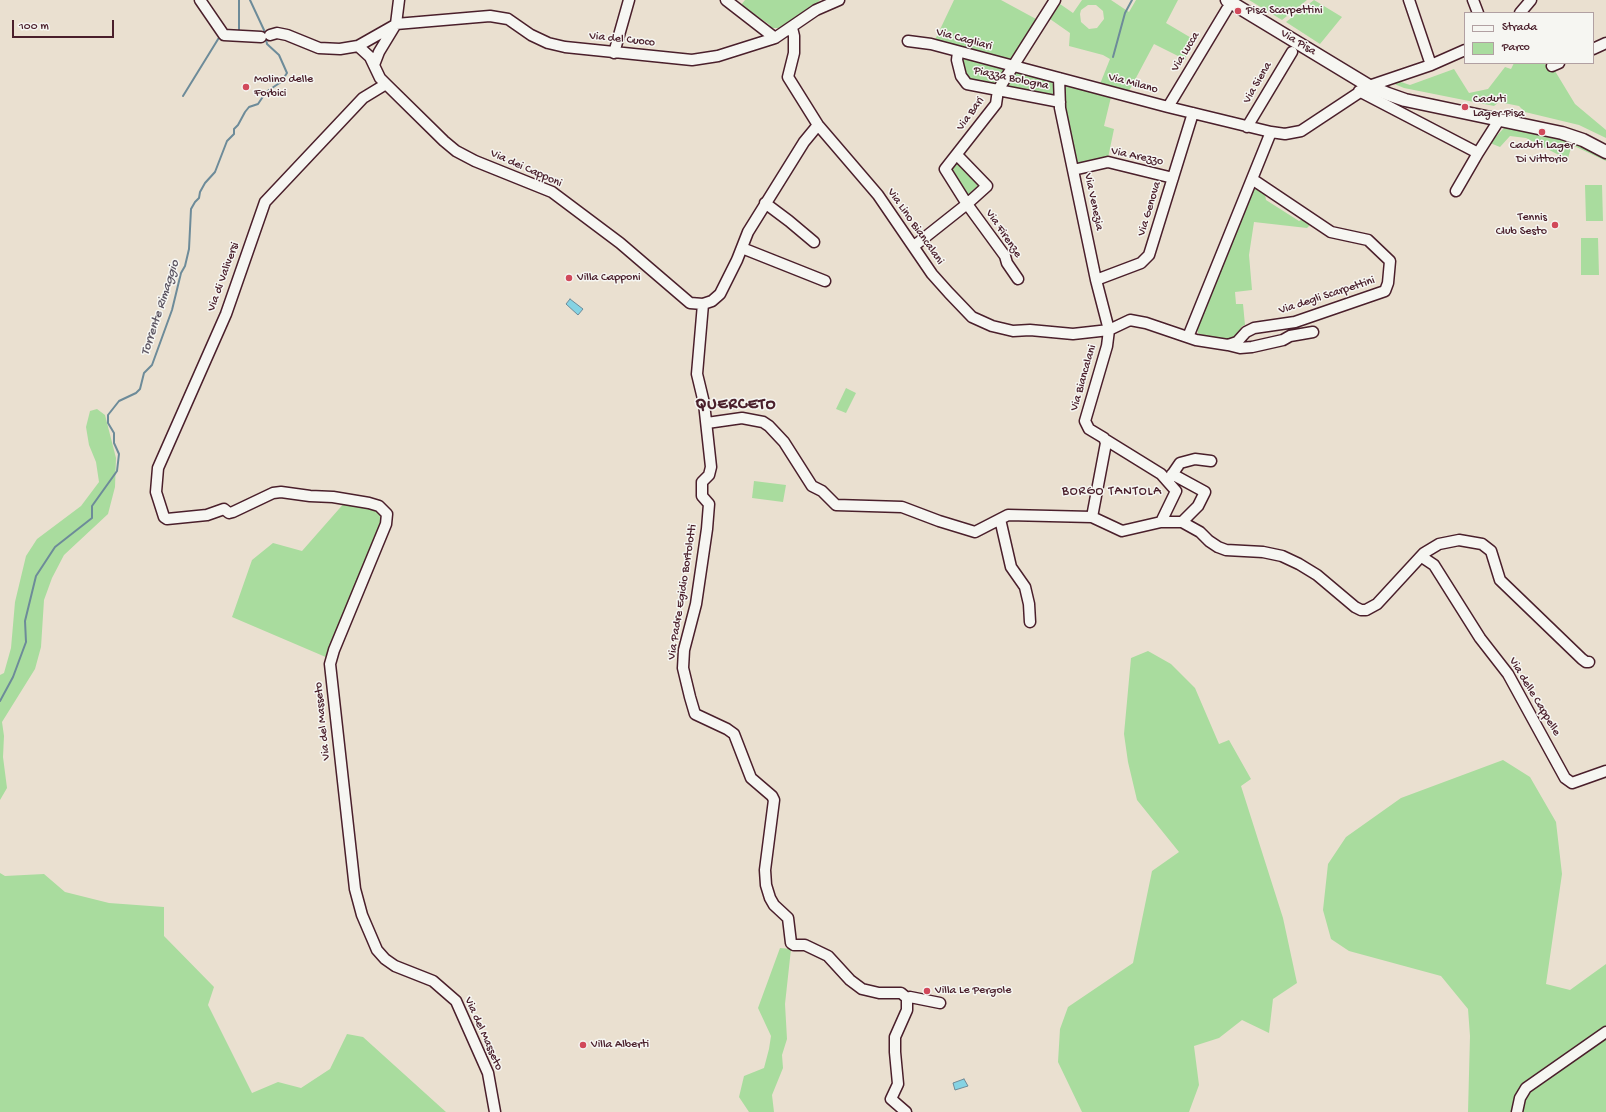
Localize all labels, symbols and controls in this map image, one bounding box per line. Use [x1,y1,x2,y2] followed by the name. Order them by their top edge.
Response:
[1246,4,1322,18] place label: Pisa Scarpettini
[1233,6,1243,16] marker: Pisa Scarpettini
[14,12,116,38] scale bar
[1464,12,1594,64] legend
[19,20,49,34] text: 100 m
[1502,21,1537,35] text: Strada
[934,26,994,54] street label: Via Cagliari
[1278,27,1318,59] street label: Via Pisa
[588,29,656,51] street label: Via del Cuoco
[1169,30,1203,74] street label: Via Lucca
[1502,41,1530,55] text: Parco
[1240,60,1276,106] street label: Via Siena
[972,64,1050,94] street label: Piazza Bologna
[1107,70,1159,98] street label: Via Milano
[254,73,313,101] place label: Molino delle Forbici
[241,82,251,92] marker: Molino delle Forbici
[1473,93,1524,121] place label: Caduti Lager Pisa
[954,94,988,134] street label: Via Bari
[1460,102,1470,112] marker: Caduti Lager Pisa
[1537,127,1547,137] marker: Caduti Lager Di Vittorio
[1510,139,1574,167] place label: Caduti Lager Di Vittorio
[1110,144,1164,170] street label: Via Arezzo
[488,147,564,191] street label: Via dei Capponi
[1080,172,1106,232] street label: Via Venezia
[1135,180,1165,238] street label: Via Genova
[883,186,947,268] street label: Via Lino Biancalani
[982,207,1024,261] street label: Via Firenze
[1496,211,1547,239] place label: Tennis Club Sesto
[1550,220,1560,230] marker: Tennis Club Sesto
[205,240,243,314] street label: Via di Valiversi
[138,258,184,358] water label: Torrente Rimaggio
[577,271,641,285] place label: Villa Capponi
[564,273,574,283] marker: Villa Capponi
[1277,274,1377,318] street label: Via degli Scarpettini
[1068,343,1100,413] street label: Via Biancalani
[696,396,776,416] district label: QUERCETO
[1062,484,1162,500] district label: BORGO TANTOLA
[665,523,701,661] street label: Via Padre Egidio Bortolotti
[1505,655,1563,739] street label: Via delle Cappelle
[312,681,334,761] street label: Via del Masseto
[935,984,1011,998] place label: Villa Le Pergole
[922,986,932,996] marker: Villa Le Pergole
[460,995,506,1073] street label: Via del Masseto
[591,1038,649,1052] place label: Villa Alberti
[578,1040,588,1050] marker: Villa Alberti

